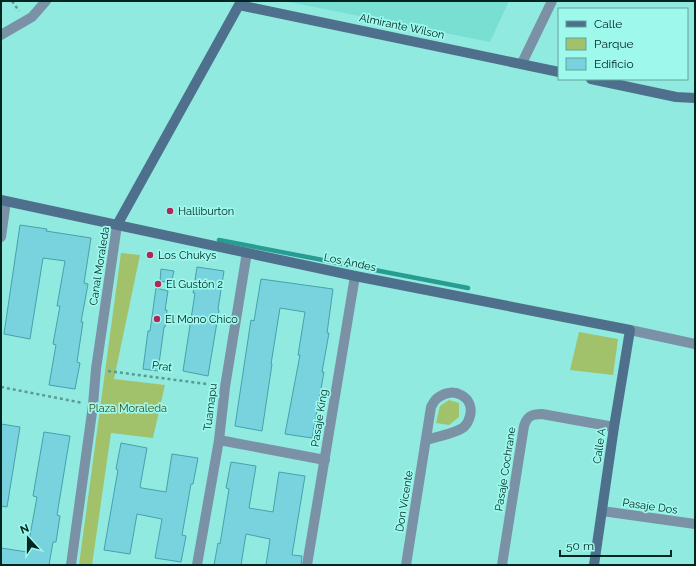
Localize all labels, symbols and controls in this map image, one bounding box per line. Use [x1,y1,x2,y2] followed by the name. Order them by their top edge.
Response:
[558,8,688,80] legend
[358,11,446,42] street label: Almirante Wilson
[594,17,622,31] text: Calle
[594,37,634,51] text: Parque
[594,57,634,71] text: Edificio
[178,205,234,218] place label: Halliburton
[165,206,175,216] marker: Halliburton
[87,226,112,306] street label: Canal Moraleda
[158,249,216,262] place label: Los Chukys
[145,250,155,260] marker: Los Chukys
[323,251,377,274] street label: Los Andes
[166,278,223,291] place label: El Gustón 2
[153,279,163,289] marker: El Gustón 2
[165,313,238,326] place label: El Mono Chico
[152,314,162,324] marker: El Mono Chico
[151,359,173,374] street label: Prat
[201,383,220,432] street label: Tuamapu
[308,388,330,448] street label: Pasaje King
[89,402,167,415] park label: Plaza Moraleda
[492,426,519,512] street label: Pasaje Cochrane
[591,427,609,465] street label: Calle A
[393,469,416,533] street label: Don Vicente
[622,496,678,517] street label: Pasaje Dos
[8,518,48,558] north arrow
[18,522,31,537] text: N
[560,532,671,558] scale bar
[566,539,594,553] text: 50 m

